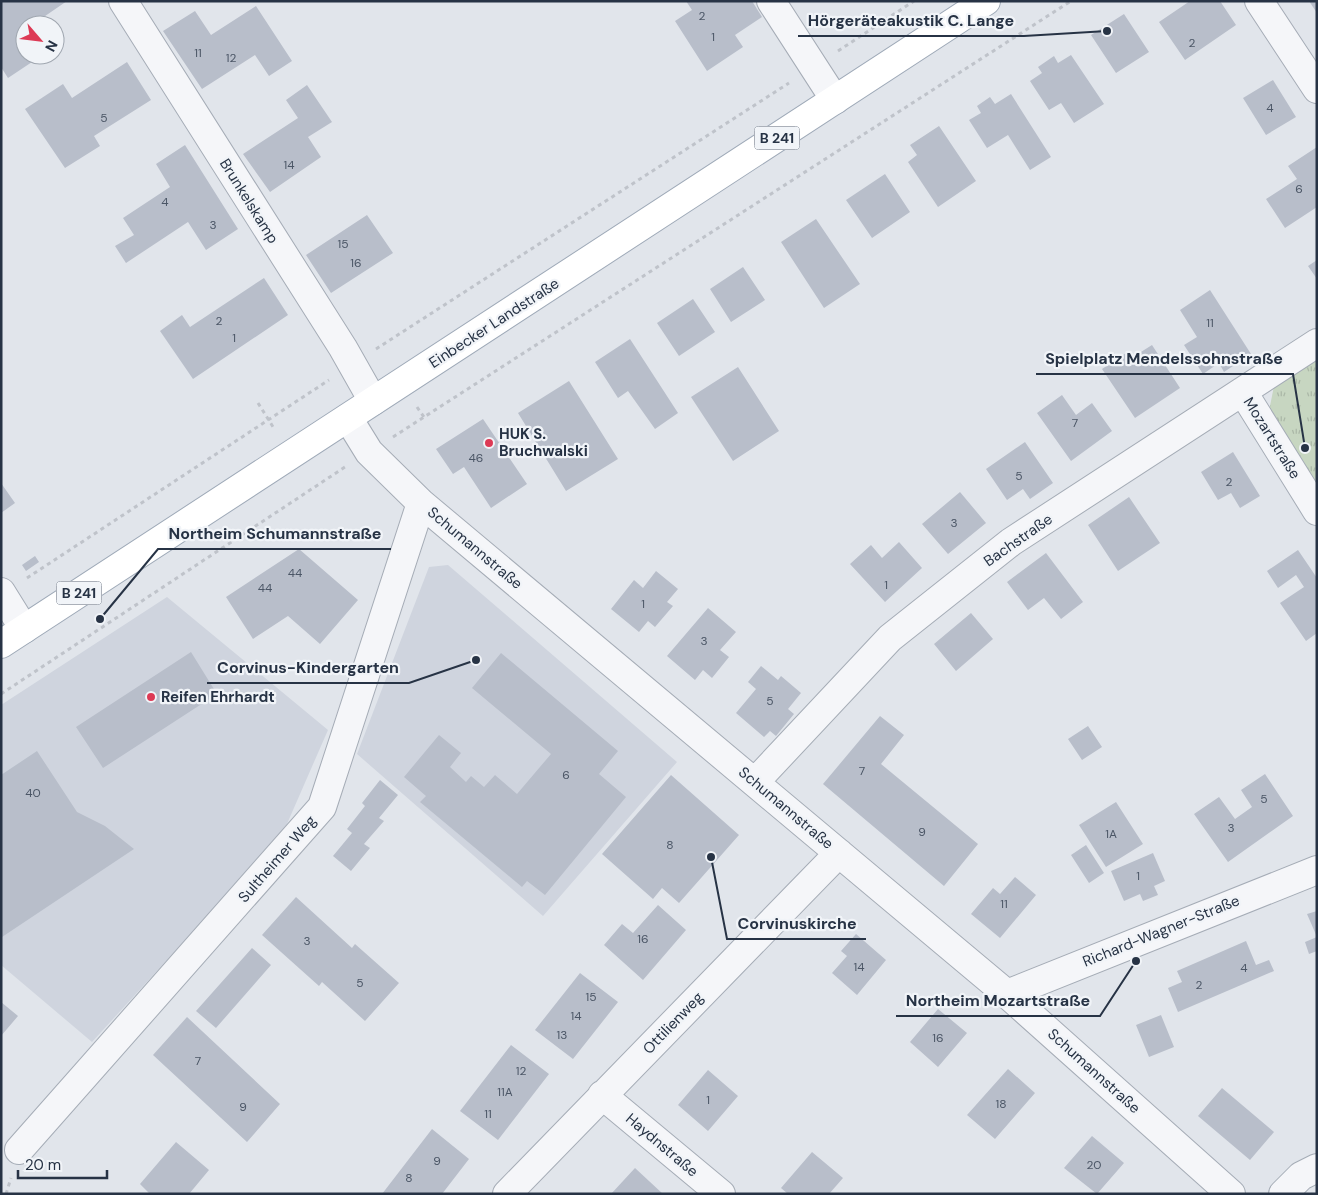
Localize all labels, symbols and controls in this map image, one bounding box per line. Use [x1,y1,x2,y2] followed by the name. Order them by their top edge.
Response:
[798,5,1024,36] callout: Hörgeräteakustik C. Lange
[699,8,706,24] house number: 2
[808,10,1014,31] text: Hörgeräteakustik C. Lange
[15,15,65,65] north arrow
[711,29,715,45] house number: 1
[1189,35,1196,51] house number: 2
[41,37,62,55] text: N
[194,45,202,61] house number: 11
[226,50,236,66] house number: 12
[1266,100,1274,116] house number: 4
[100,110,108,126] house number: 5
[754,126,800,150] road number: B 241
[215,155,283,247] street label: Brunkelskamp
[283,157,295,173] house number: 14
[1295,181,1303,197] house number: 6
[161,194,169,210] house number: 4
[209,217,217,233] house number: 3
[337,236,349,252] house number: 15
[350,255,362,271] house number: 16
[425,273,563,373] street label: Einbecker Landstraße
[216,313,223,329] house number: 2
[1206,315,1214,331] house number: 11
[232,330,236,346] house number: 1
[1036,343,1293,374] callout: Spielplatz Mendelssohnstraße
[1045,348,1283,369] text: Spielplatz Mendelssohnstraße
[1239,393,1305,483] street label: Mozartstraße
[1072,415,1078,431] house number: 7
[499,424,588,461] place label: HUK S. Bruchwalski
[483,437,495,449] marker: HUK S. Bruchwalski
[469,450,483,466] house number: 46
[1015,468,1023,484] house number: 5
[1226,474,1233,490] house number: 2
[423,502,527,594] street label: Schumannstraße
[980,509,1056,571] street label: Bachstraße
[950,515,958,531] house number: 3
[158,518,391,549] callout: Northeim Schumannstraße
[169,523,381,544] text: Northeim Schumannstraße
[288,565,302,581] house number: 44
[884,577,888,593] house number: 1
[258,580,272,596] house number: 44
[56,582,102,604] road number: B 241
[641,596,645,612] house number: 1
[700,633,708,649] house number: 3
[207,652,409,683] callout: Corvinus-Kindergarten
[217,657,399,678] text: Corvinus-Kindergarten
[161,687,275,707] place label: Reifen Ehrhardt
[145,691,157,703] marker: Reifen Ehrhardt
[766,693,774,709] house number: 5
[734,762,838,854] street label: Schumannstraße
[859,763,865,779] house number: 7
[562,767,570,783] house number: 6
[25,785,41,801] house number: 40
[1260,791,1268,807] house number: 5
[234,811,320,907] street label: Sultheimer Weg
[1227,820,1235,836] house number: 3
[918,824,926,840] house number: 9
[1105,826,1117,842] house number: 1A
[666,837,674,853] house number: 8
[1136,868,1140,884] house number: 1
[1080,890,1242,972] street label: Richard-Wagner-Straße
[1000,896,1008,912] house number: 11
[727,908,866,939] callout: Corvinuskirche
[737,913,857,934] text: Corvinuskirche
[637,931,649,947] house number: 16
[303,933,311,949] house number: 3
[853,959,865,975] house number: 14
[1240,960,1248,976] house number: 4
[356,975,364,991] house number: 5
[1196,977,1203,993] house number: 2
[896,985,1100,1016] callout: Northeim Mozartstraße
[638,988,708,1058] street label: Ottilienweg
[585,989,597,1005] house number: 15
[906,990,1090,1011] text: Northeim Mozartstraße
[570,1008,582,1024] house number: 14
[1043,1024,1145,1118] street label: Schumannstraße
[557,1027,567,1043] house number: 13
[932,1030,944,1046] house number: 16
[195,1053,201,1069] house number: 7
[516,1063,526,1079] house number: 12
[497,1084,513,1100] house number: 11A
[706,1092,710,1108] house number: 1
[995,1096,1007,1112] house number: 18
[239,1099,247,1115] house number: 9
[484,1106,492,1122] house number: 11
[622,1109,702,1181] street label: Haydnstraße
[18,1148,106,1180] scale bar
[433,1153,441,1169] house number: 9
[25,1155,61,1175] text: 20 m
[1086,1157,1102,1173] house number: 20
[405,1170,413,1186] house number: 8

